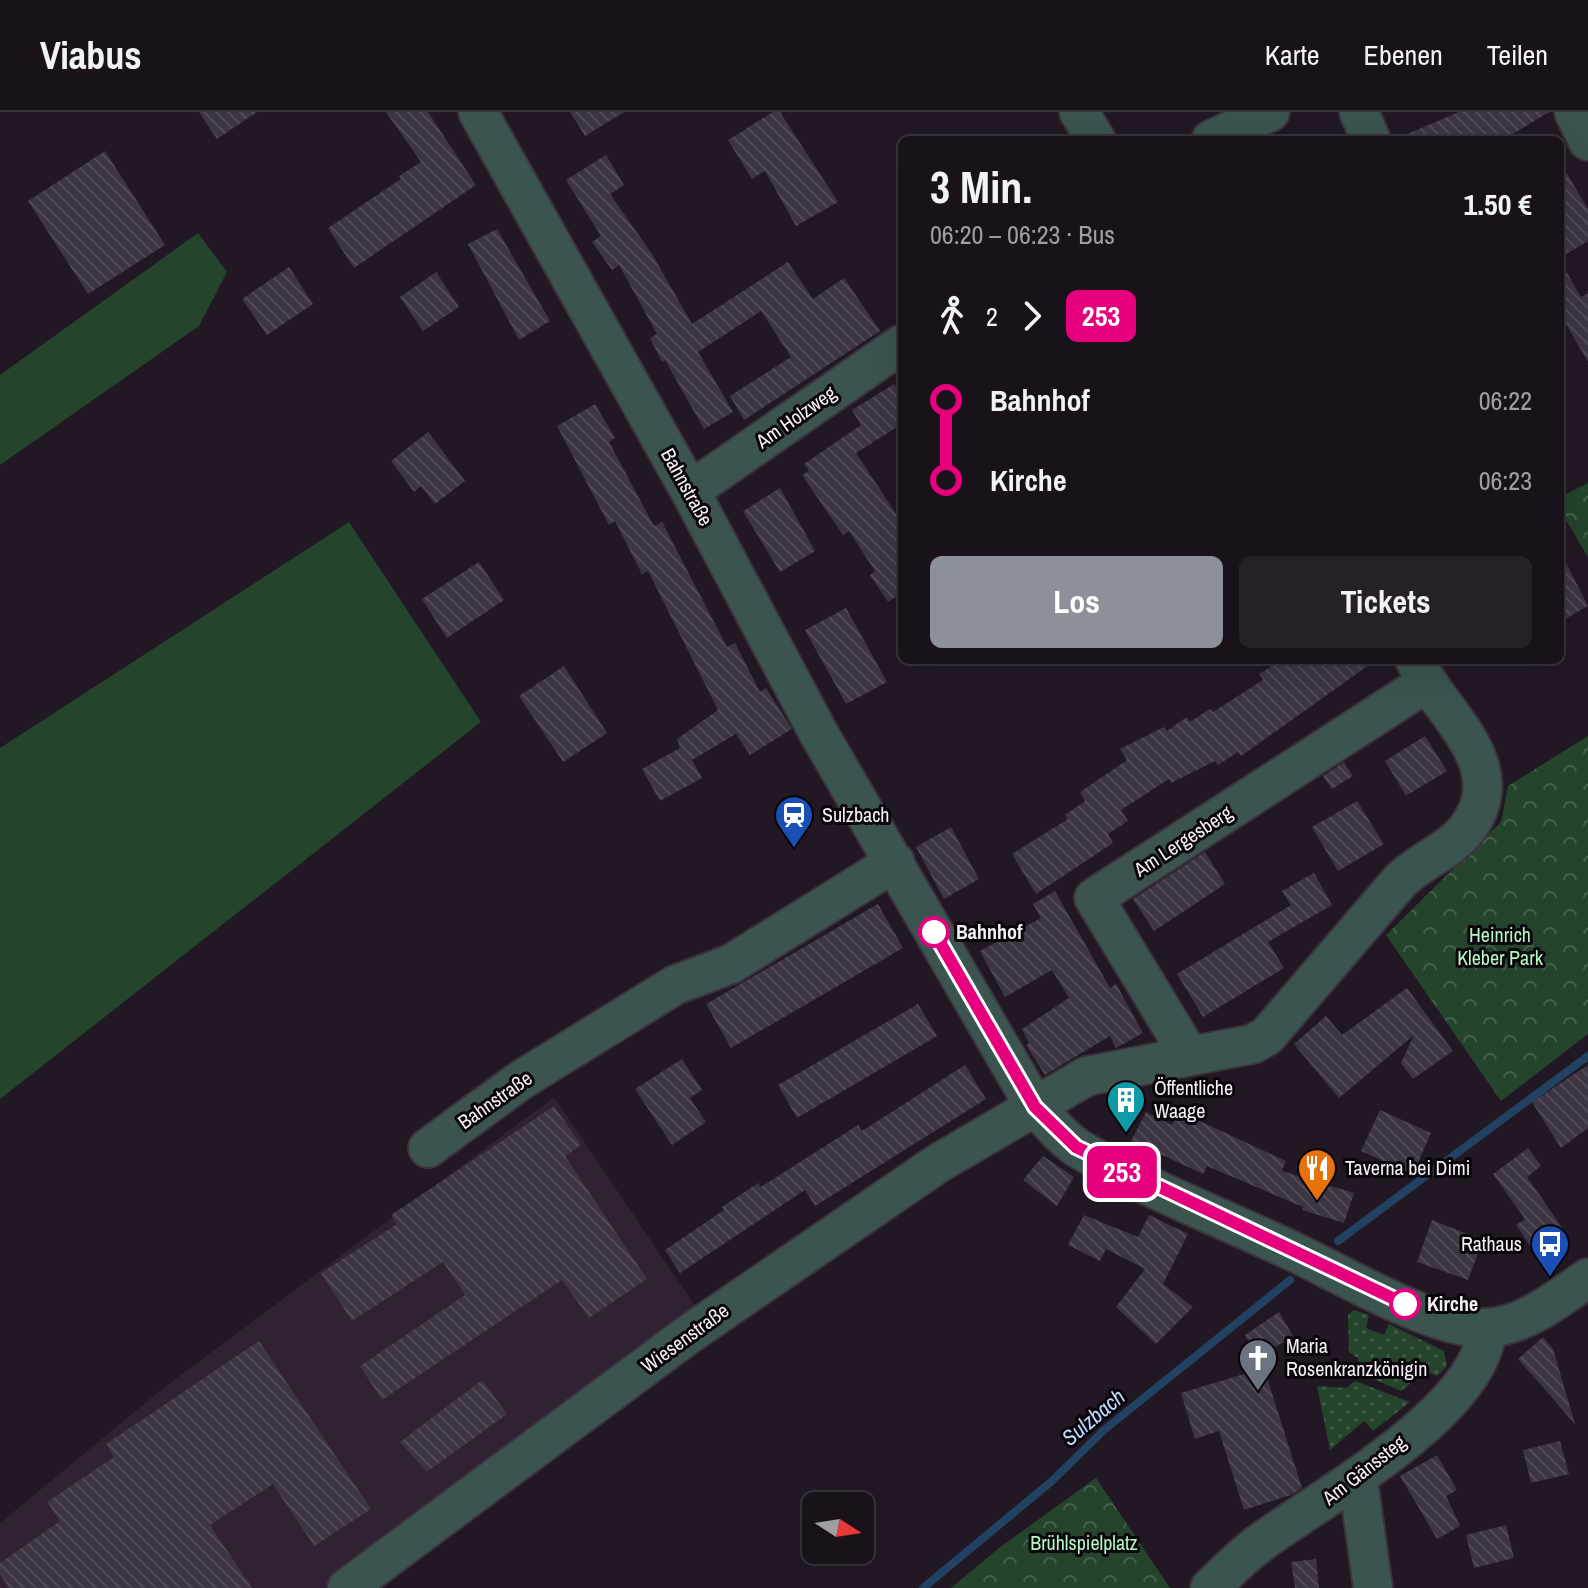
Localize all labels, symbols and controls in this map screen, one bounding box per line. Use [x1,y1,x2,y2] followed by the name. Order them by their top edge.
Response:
[40,30,142,81] text: Viabus
[1265,36,1320,74] text: Karte
[1364,36,1443,74] text: Ebenen
[1487,36,1548,74] text: Teilen
[930,157,1032,217] text: 3 Min.
[1464,184,1532,224] text: 1.50 €
[930,217,1115,252] text: 06:20 – 06:23 · Bus
[930,294,974,338] icon: walk
[1010,294,1054,338] icon: forward
[1082,297,1120,335] text: 253
[986,299,998,334] text: 2
[749,379,841,455] street label: Am Holzweg
[990,380,1090,420] text: Bahnhof
[1479,383,1532,418] text: 06:22
[655,443,720,530] street label: Bahnstraße
[990,460,1067,500] text: Kirche
[1479,463,1532,498] text: 06:23
[930,556,1223,648] button: Los
[1239,556,1532,648] button: Tickets
[773,794,815,849] station icon: Sulzbach
[1128,799,1237,883] street label: Am Lergesberg
[822,801,889,828] place label: Sulzbach
[919,917,949,947] marker: Bahnhof
[956,918,1023,945] place label: Bahnhof
[1457,921,1544,971] park label: Heinrich Kleber Park
[452,1064,537,1135] street label: Bahnstraße
[1154,1074,1233,1124] place label: Öffentliche Waage
[1105,1079,1147,1134] building icon: Öffentliche Waage
[1076,1146,1168,1198] line badge: 253
[1296,1147,1338,1202] restaurant icon: Taverna bei Dimi
[1103,1153,1141,1191] text: 253
[1345,1154,1470,1181] place label: Taverna bei Dimi
[1529,1223,1571,1278] bus stop icon: Rathaus
[1461,1230,1522,1257] place label: Rathaus
[1390,1289,1420,1319] marker: Kirche
[1427,1290,1478,1317] place label: Kirche
[635,1297,734,1379] street label: Wiesenstraße
[1286,1332,1427,1382] place label: Maria Rosenkranzkönigin
[1237,1337,1279,1392] church icon: Maria Rosenkranzkönigin
[1055,1382,1131,1452] water label: Sulzbach
[1315,1428,1411,1511] street label: Am Gänssteg
[802,1492,874,1564] north arrow
[802,1492,874,1564] map controls
[1030,1529,1138,1556] park label: Brühlspielplatz

